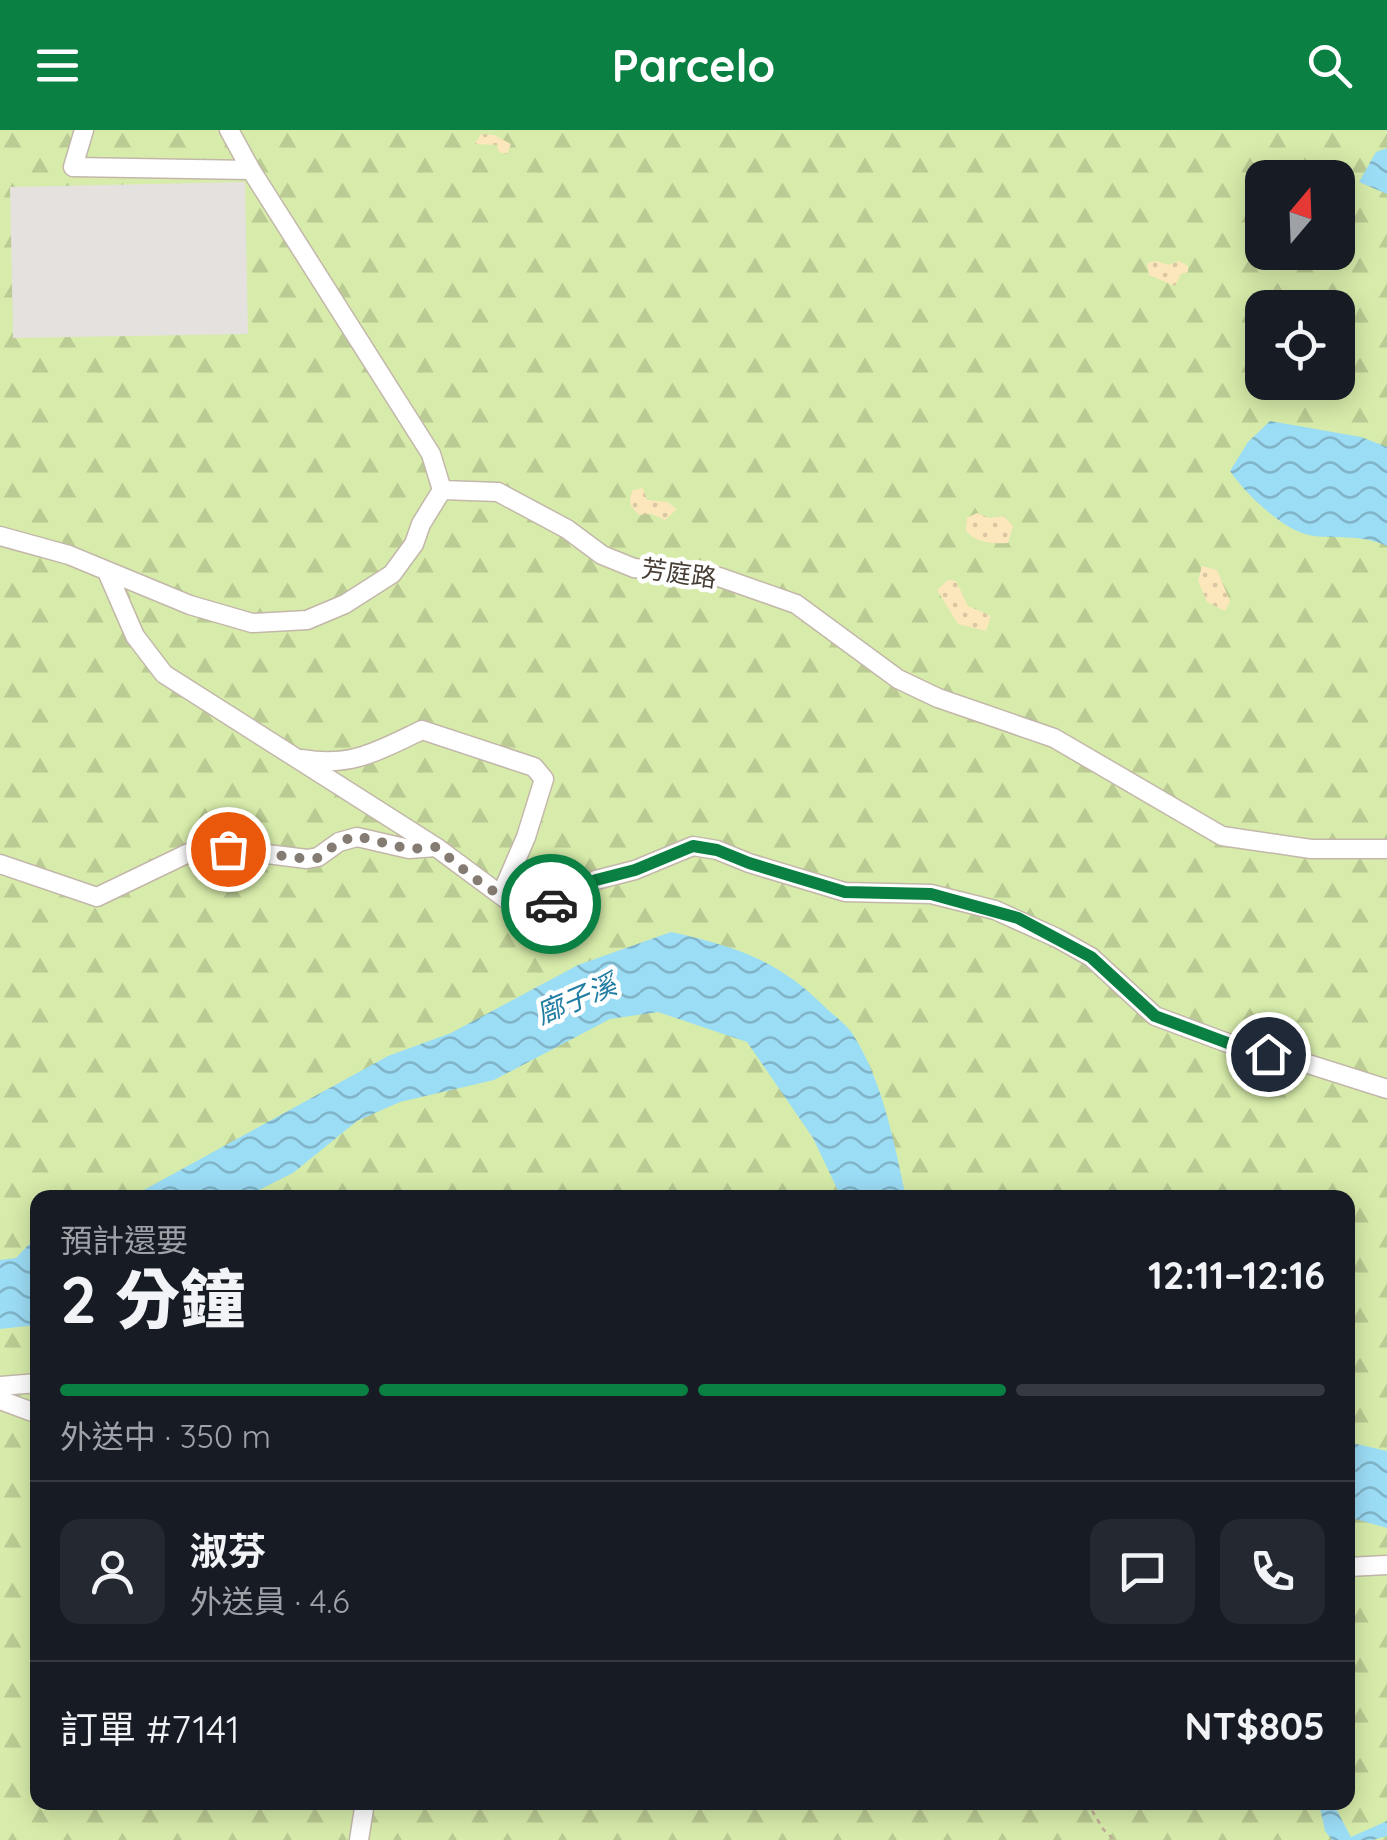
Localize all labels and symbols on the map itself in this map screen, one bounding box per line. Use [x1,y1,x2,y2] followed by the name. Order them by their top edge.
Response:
[1245,160,1355,270] north arrow
[640,552,718,593] street label: 芳庭路
[186,807,271,892] pin
[501,854,601,954] courier
[530,964,625,1031] water label: 廍子溪
[1226,1012,1311,1097] pin

